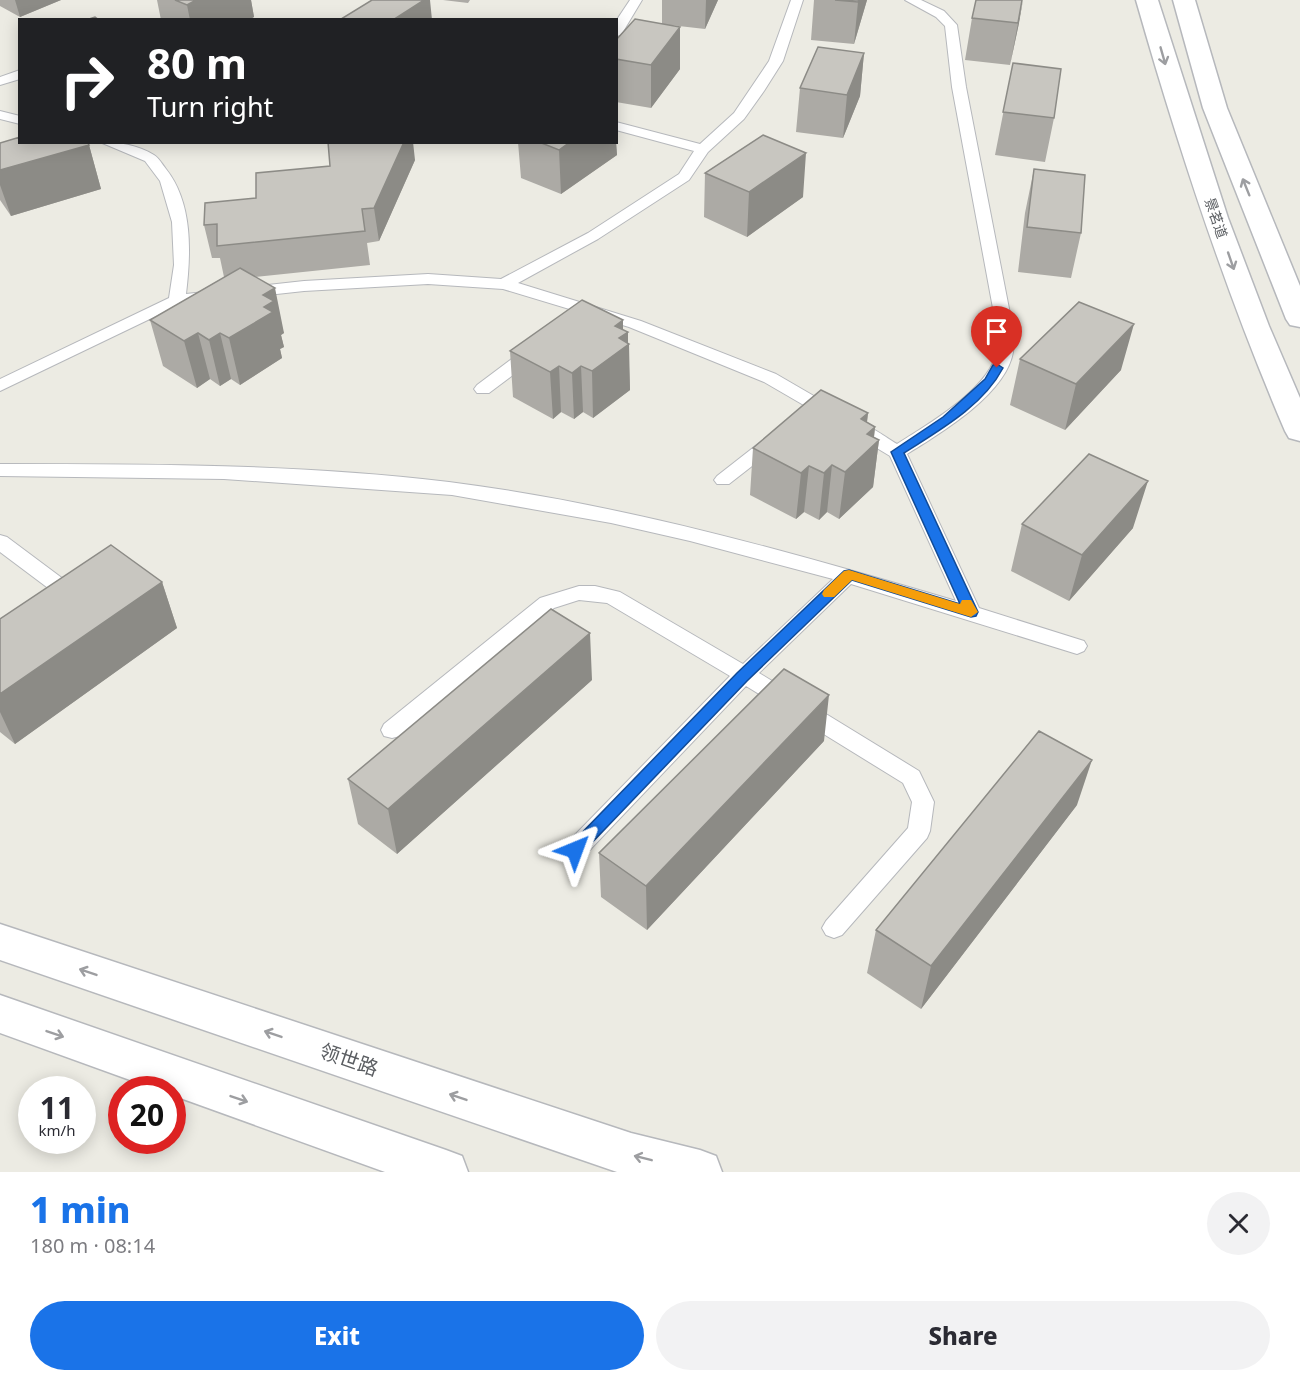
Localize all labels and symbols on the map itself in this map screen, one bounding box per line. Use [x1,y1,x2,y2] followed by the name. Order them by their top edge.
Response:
[1158,46,1169,65] one-way arrow
[1240,178,1251,197] one-way arrow
[1201,195,1232,241] street label: 景茗道
[1227,251,1238,270] one-way arrow
[971,306,1022,368] pin
[543,818,607,882] position arrow
[79,966,98,977] one-way arrow
[264,1028,283,1039] one-way arrow
[45,1029,64,1040] one-way arrow
[316,1037,382,1082] street label: 领世路
[108,1076,186,1154] speed limit sign: 20
[449,1090,468,1101] one-way arrow
[229,1094,248,1105] one-way arrow
[634,1151,653,1163] one-way arrow

